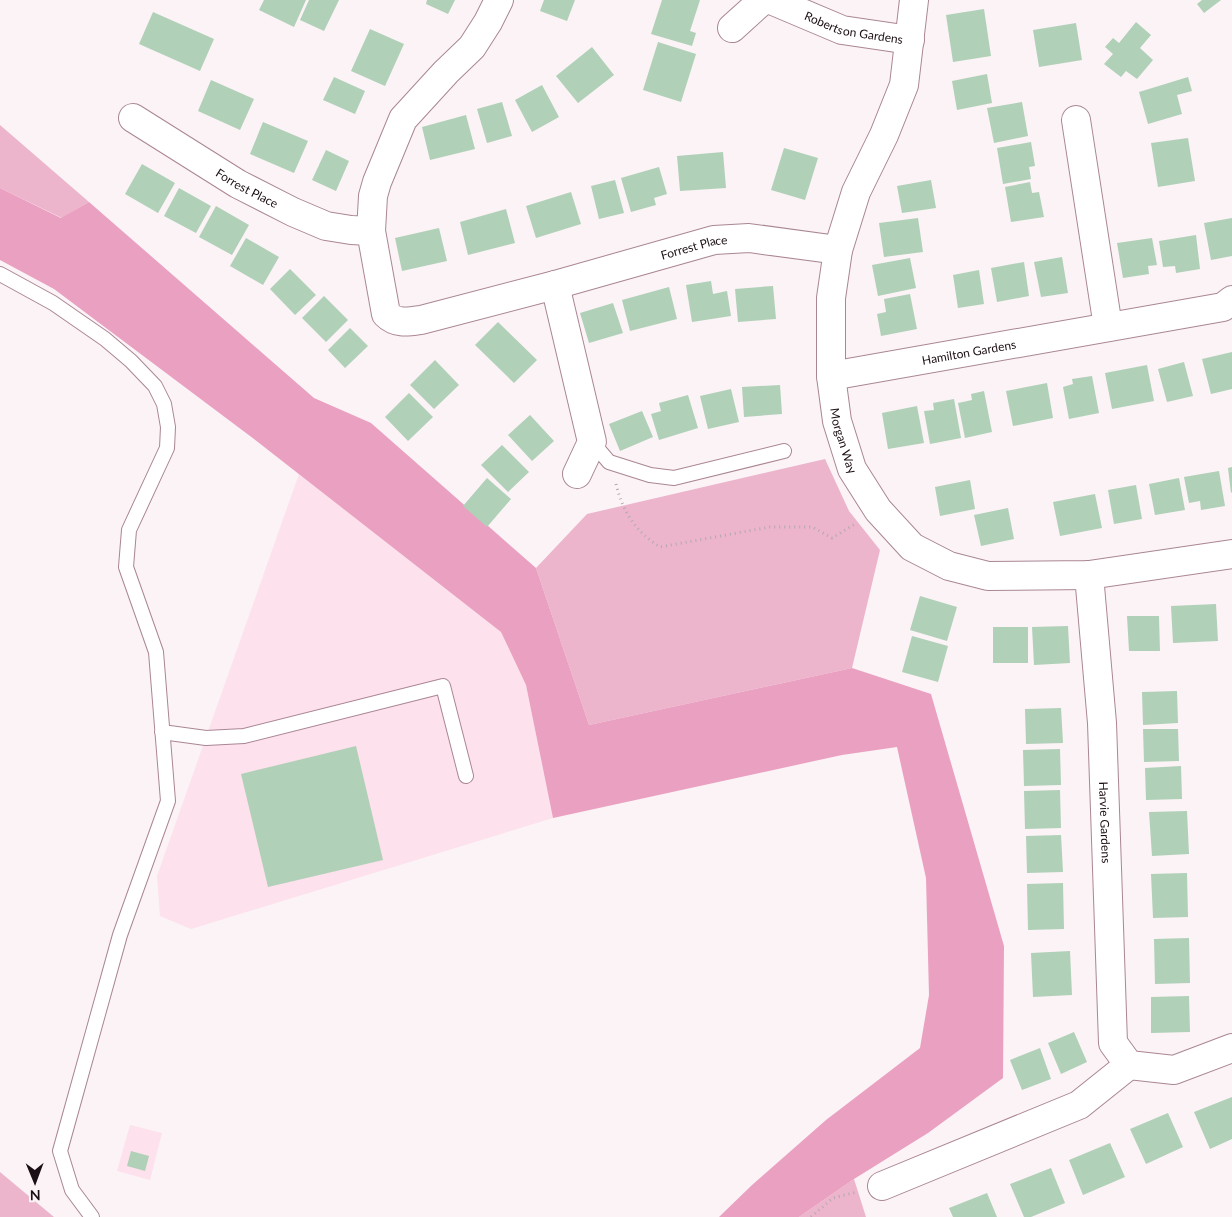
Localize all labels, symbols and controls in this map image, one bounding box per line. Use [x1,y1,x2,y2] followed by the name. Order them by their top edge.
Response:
[802,8,904,46] street label: Robertson Gardens
[213,165,281,211] street label: Forrest Place
[659,232,728,262] street label: Forrest Place
[921,336,1017,367] street label: Hamilton Gardens
[828,407,861,477] street label: Morgan Way
[1097,781,1114,863] street label: Harvie Gardens
[10,1157,60,1207] north arrow
[30,1187,41,1204] text: N

